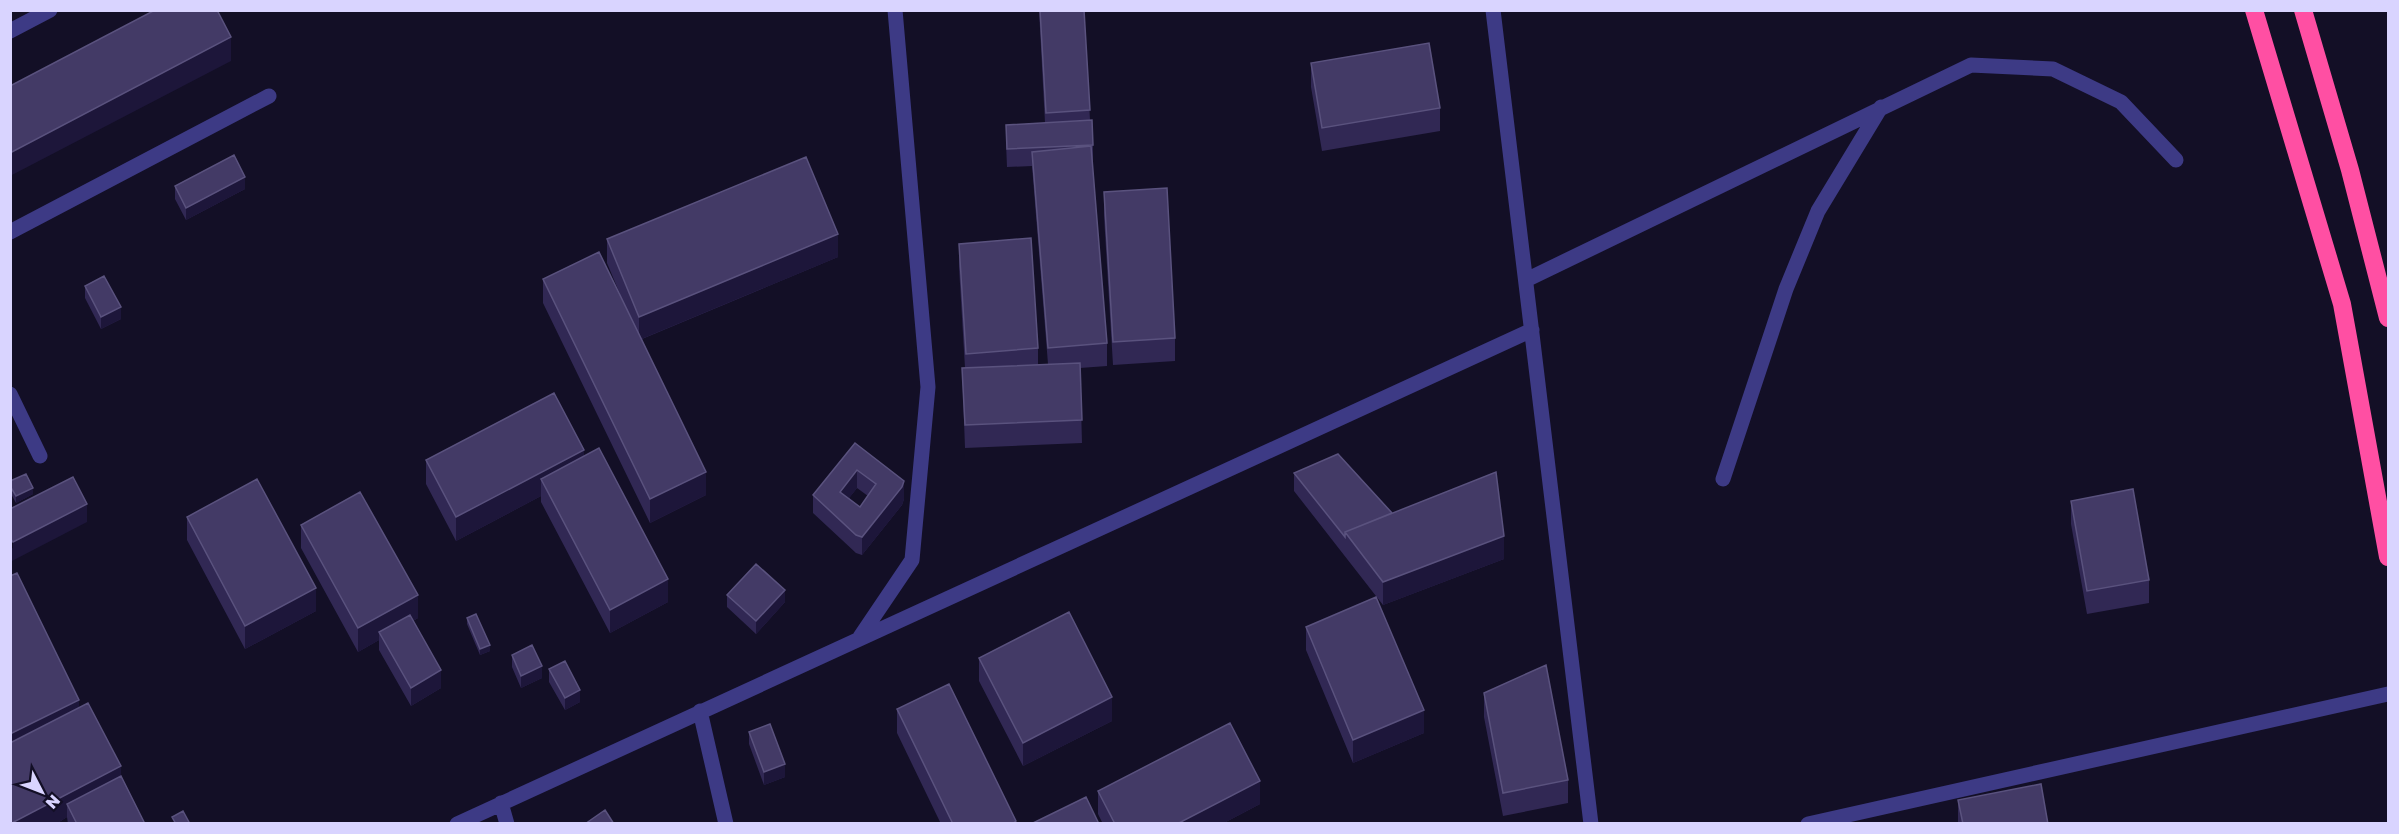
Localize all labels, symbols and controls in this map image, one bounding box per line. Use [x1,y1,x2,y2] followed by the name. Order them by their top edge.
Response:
[12,762,72,822] north arrow
[42,791,65,813] text: N

